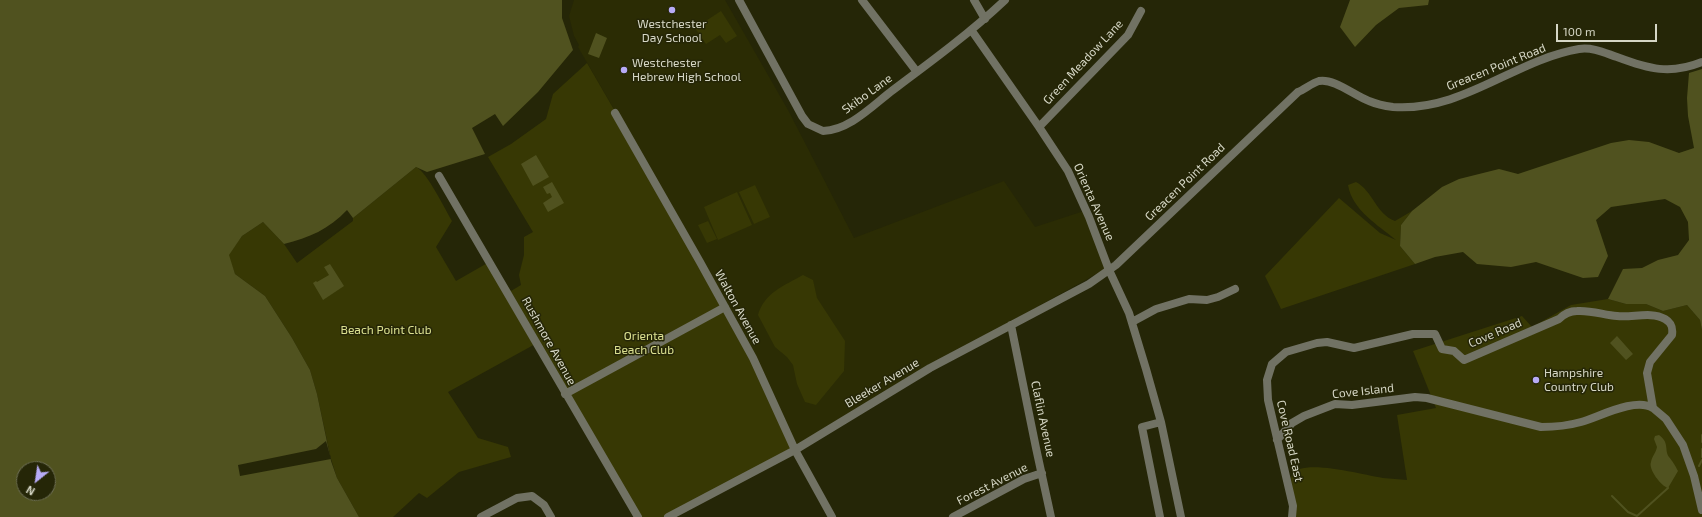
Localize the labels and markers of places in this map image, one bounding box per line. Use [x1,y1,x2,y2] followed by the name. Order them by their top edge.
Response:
[667,5,677,15] marker: Westchester Day School
[637,17,707,45] place label: Westchester Day School
[632,56,741,84] place label: Westchester Hebrew High School
[619,65,629,75] marker: Westchester Hebrew High School
[1544,366,1614,394] place label: Hampshire Country Club
[1531,375,1541,385] marker: Hampshire Country Club

